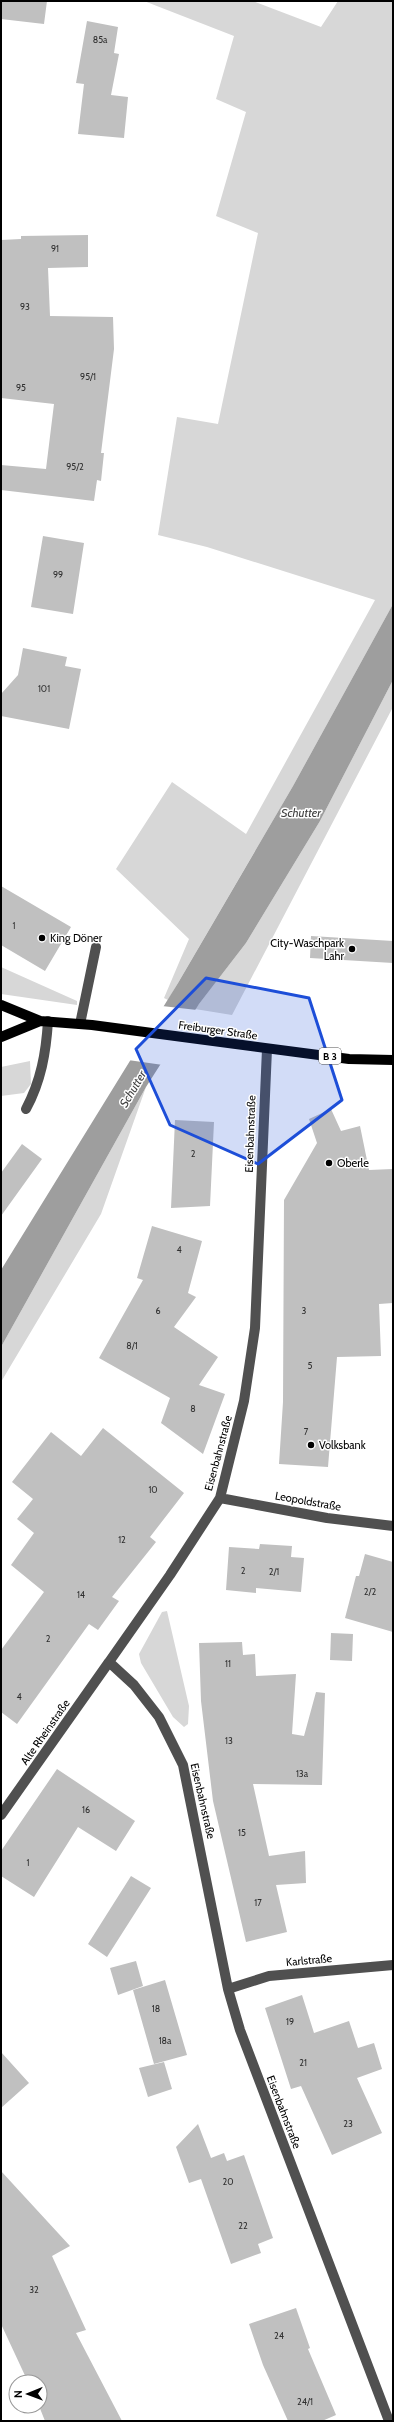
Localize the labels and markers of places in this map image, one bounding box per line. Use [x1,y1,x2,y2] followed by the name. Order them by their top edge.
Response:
[50,931,103,945] place label: King Döner
[37,933,47,943] marker: King Döner
[270,936,345,963] place label: City-Waschpark Lahr
[347,944,357,954] marker: City-Waschpark Lahr
[337,1156,369,1170] place label: Oberle
[324,1158,334,1168] marker: Oberle
[319,1438,366,1452] place label: Volksbank
[306,1440,316,1450] marker: Volksbank

